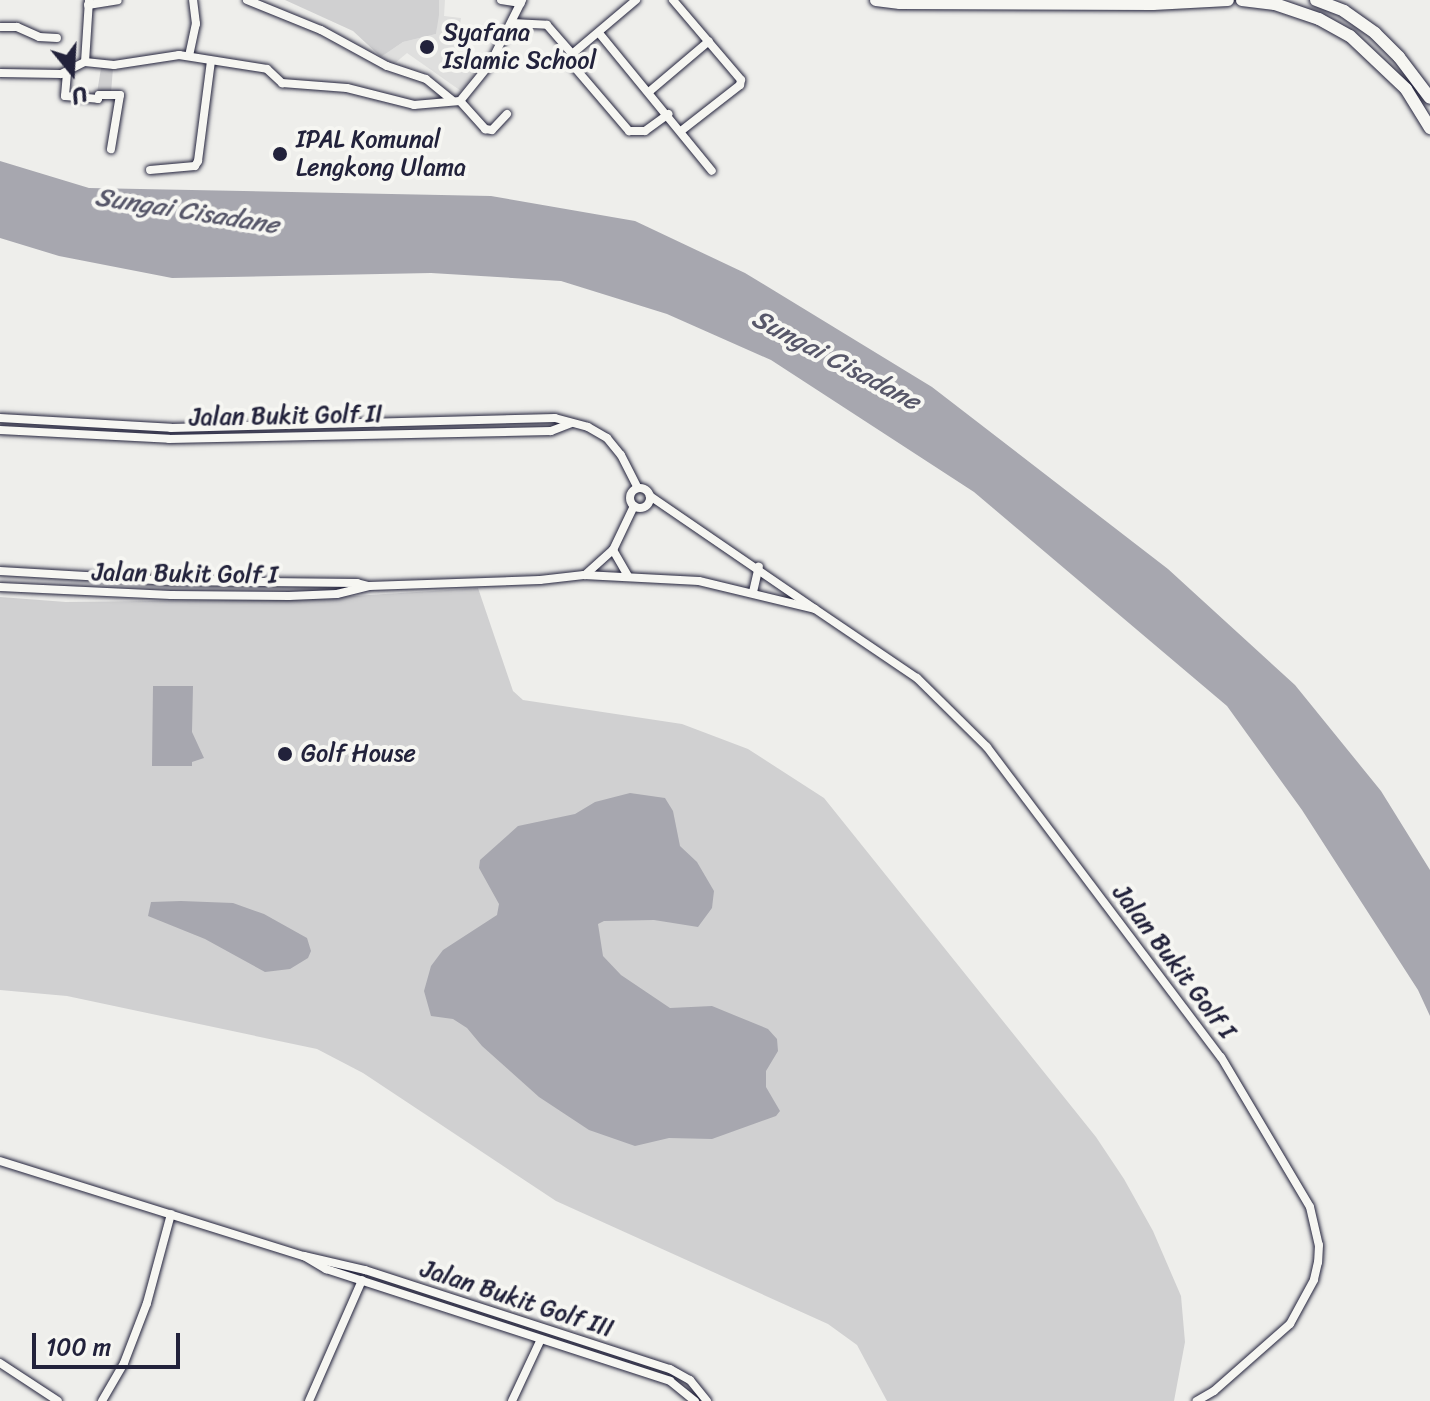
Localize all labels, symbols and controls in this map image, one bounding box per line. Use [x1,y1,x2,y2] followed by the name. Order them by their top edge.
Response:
[443,19,597,75] place label: Syafana Islamic School
[32,32,112,112] north arrow
[418,38,436,56] marker: Syafana Islamic School
[67,75,93,116] text: U
[296,126,466,182] place label: IPAL Komunal Lengkong Ulama
[271,145,289,163] marker: IPAL Komunal Lengkong Ulama
[92,181,282,241] water label: Sungai Cisadane
[746,302,926,418] water label: Sungai Cisadane
[189,400,383,432] street label: Jalan Bukit Golf II
[92,558,278,590] street label: Jalan Bukit Golf I
[301,740,416,768] place label: Golf House
[276,745,294,763] marker: Golf House
[1107,879,1241,1045] street label: Jalan Bukit Golf I
[417,1254,617,1344] street label: Jalan Bukit Golf III
[36,1317,184,1367] scale bar
[46,1326,111,1368] text: 100 m

